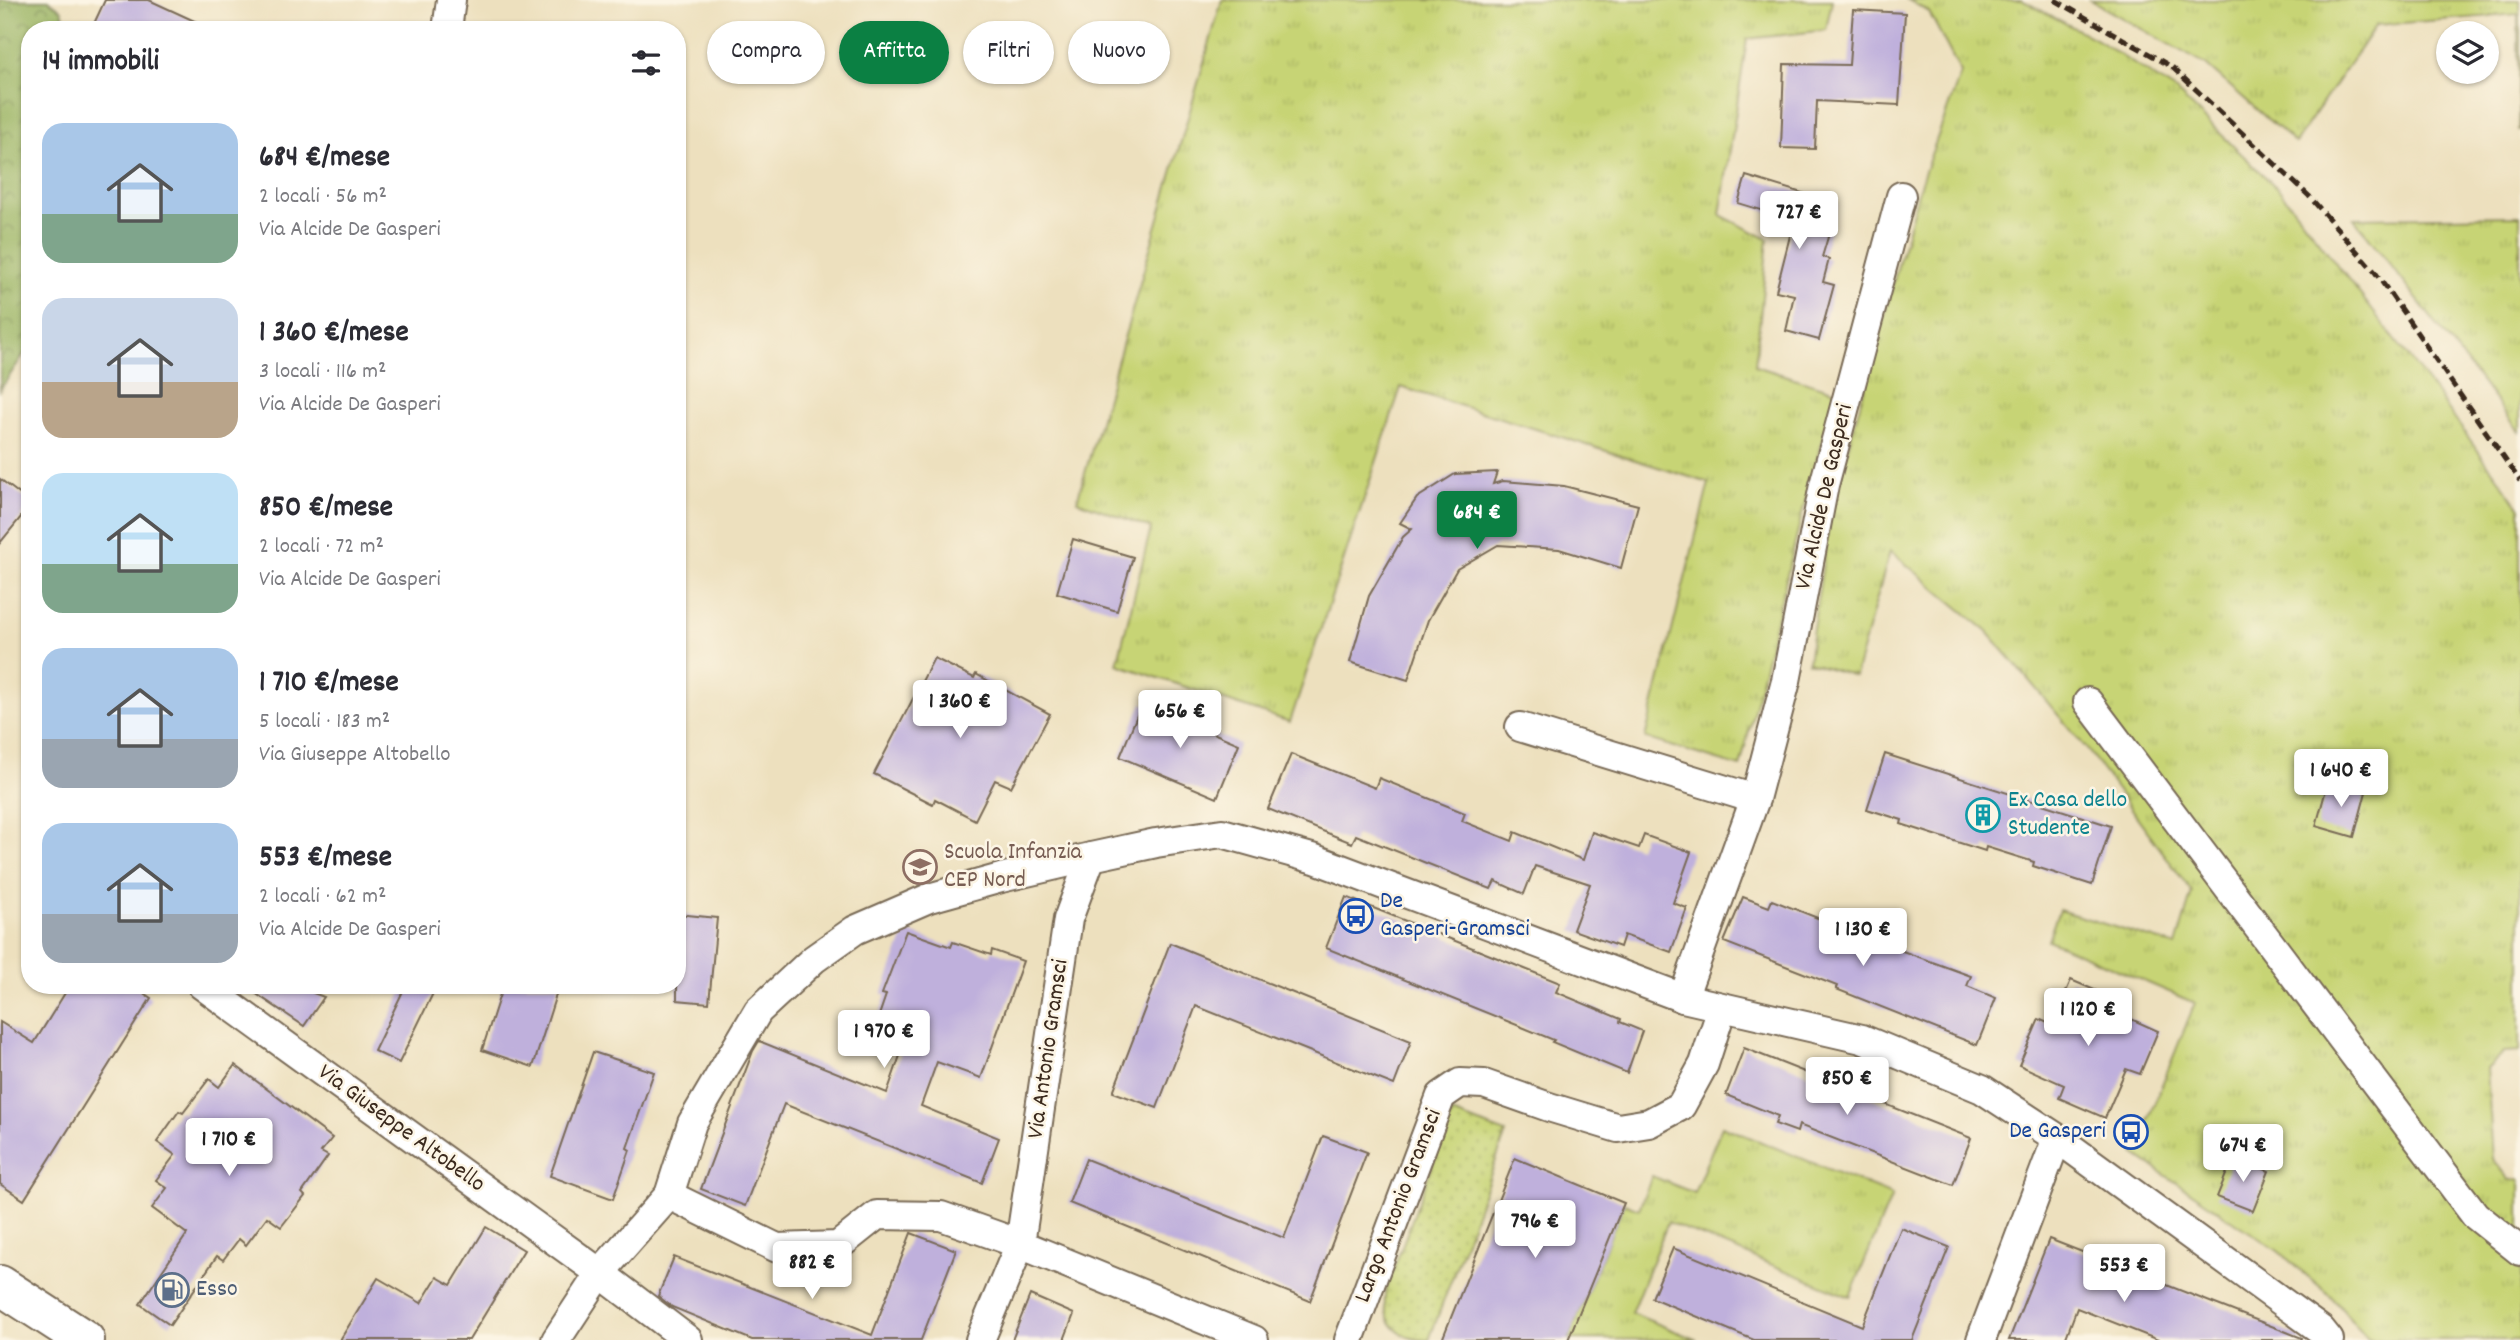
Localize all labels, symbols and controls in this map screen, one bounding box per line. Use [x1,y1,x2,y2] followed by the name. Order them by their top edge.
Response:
[707,21,825,84] chip: Compra
[839,21,949,84] chip: Affitta
[963,21,1054,84] chip: Filtri
[1068,21,1170,84] chip: Nuovo
[2436,21,2499,84] map controls
[2436,21,2499,84] button: layers
[42,42,159,85] text: 14 immobili
[627,44,665,82] icon: filters
[259,138,390,181] text: 684 €/mese
[98,151,182,235] icon: home
[259,181,387,214] text: 2 locali · 56 m²
[1750,191,1848,251] pin: 727 €
[1776,197,1822,230] text: 727 €
[259,214,441,247] text: Via Alcide De Gasperi
[259,313,409,356] text: 1 360 €/mese
[98,326,182,410] icon: home
[259,356,387,389] text: 3 locali · 116 m²
[259,389,441,422] text: Via Alcide De Gasperi
[1787,401,1863,593] street label: Via Alcide De Gasperi
[259,488,393,531] text: 850 €/mese
[1428,491,1526,551] pin: 684 €
[1453,497,1501,530] text: 684 €
[98,501,182,585] icon: home
[259,531,384,564] text: 2 locali · 72 m²
[259,564,441,597] text: Via Alcide De Gasperi
[259,663,399,706] text: 1 710 €/mese
[98,676,182,760] icon: home
[895,680,1025,740] pin: 1 360 €
[929,686,991,719] text: 1 360 €
[1131,690,1229,750] pin: 656 €
[1154,696,1206,729] text: 656 €
[259,706,390,739] text: 5 locali · 183 m²
[259,739,450,772] text: Via Giuseppe Altobello
[2276,750,2406,809] pin: 1 640 €
[2310,755,2372,788] text: 1 640 €
[2008,784,2127,846] place label: Ex Casa dello Studente
[1964,796,2002,834] building icon: Ex Casa dello Studente
[944,836,1083,898] place label: Scuola Infanzia CEP Nord
[259,838,392,881] text: 553 €/mese
[901,848,939,886] school or university icon: Scuola Infanzia CEP Nord
[98,851,182,935] icon: home
[259,881,386,914] text: 2 locali · 62 m²
[1380,885,1530,947] place label: De Gasperi-Gramsci
[1337,897,1375,935] bus stop icon: De Gasperi-Gramsci
[1798,908,1928,968] pin: 1 130 €
[259,914,441,947] text: Via Alcide De Gasperi
[1835,914,1891,947] text: 1 130 €
[1020,957,1078,1141] street label: Via Antonio Gramsci
[2023,988,2153,1048] pin: 1 120 €
[2060,994,2116,1027] text: 1 120 €
[819,1010,949,1070] pin: 1 970 €
[854,1016,914,1049] text: 1 970 €
[310,1057,492,1201] street label: Via Giuseppe Altobello
[1798,1058,1896,1117] pin: 850 €
[1822,1063,1872,1096] text: 850 €
[1346,1104,1452,1308] street label: Largo Antonio Gramsci
[2112,1113,2150,1151] bus stop icon: De Gasperi
[2009,1115,2106,1149] place label: De Gasperi
[164,1118,294,1178] pin: 1 710 €
[202,1124,256,1157] text: 1 710 €
[2194,1124,2292,1184] pin: 674 €
[2219,1130,2267,1163] text: 674 €
[1486,1200,1584,1260] pin: 796 €
[1511,1206,1559,1239] text: 796 €
[763,1242,861,1301] pin: 882 €
[2075,1244,2173,1304] pin: 553 €
[789,1247,835,1280] text: 882 €
[2099,1250,2149,1283] text: 553 €
[153,1271,191,1309] fuel station icon: Esso
[196,1273,238,1307] place label: Esso

